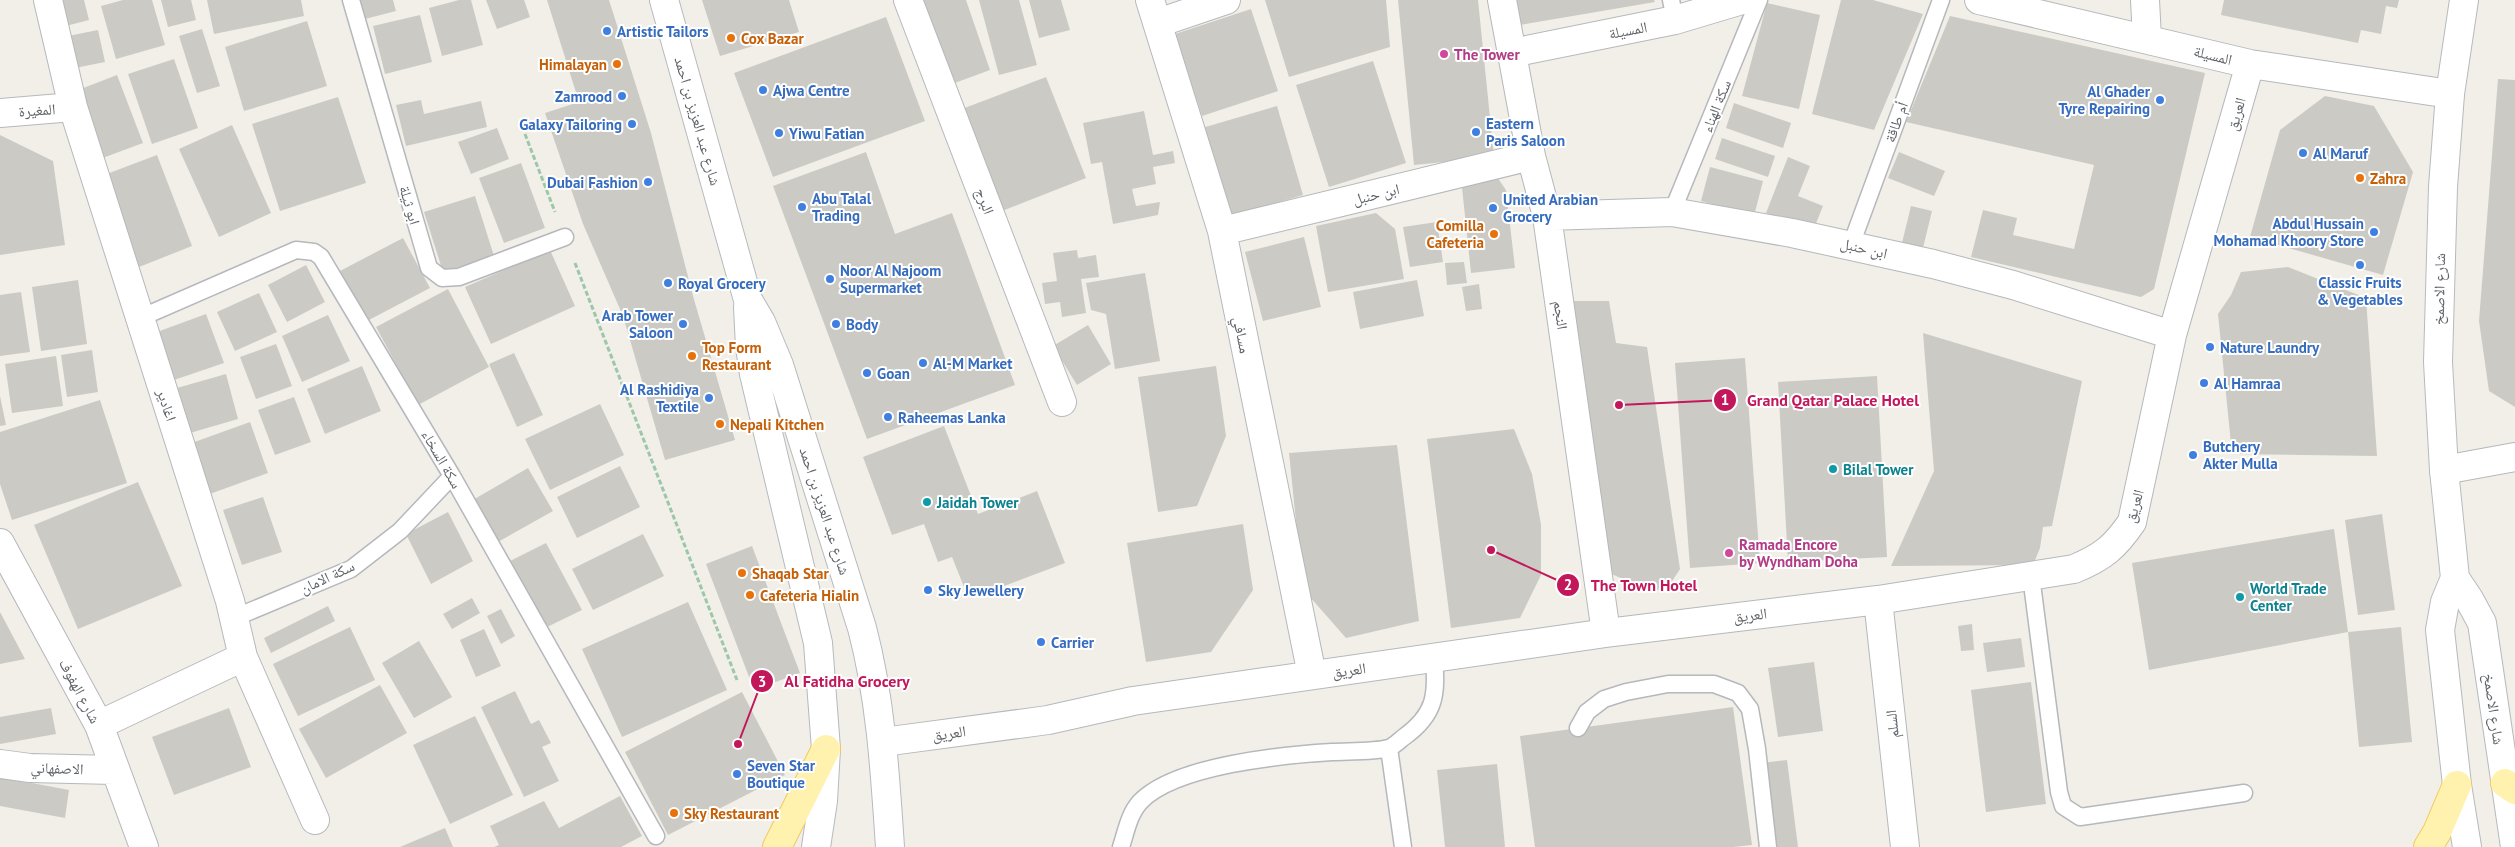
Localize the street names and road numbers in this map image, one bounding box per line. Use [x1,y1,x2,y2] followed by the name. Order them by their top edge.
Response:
[1607,17,1649,43] street label: المسيلة
[2192,41,2234,69] street label: المسيلة
[670,54,726,188] street label: شارع عبد العزيز بن احمد
[1697,77,1735,135] street label: سكة الهناء
[2222,95,2251,133] street label: العريق
[18,99,56,121] street label: المغيرة
[1880,99,1913,145] street label: أم طاقة
[1351,179,1402,210] street label: ابن حنبل
[395,183,425,227] street label: ابو ثيلة
[970,185,999,217] street label: البرج
[1838,233,1889,264] street label: ابن حنبل
[2429,253,2450,325] street label: شارع الاصمخ
[1549,299,1572,331] street label: النجم
[1226,315,1255,356] street label: مسافي
[153,386,181,423] street label: اغادير
[418,426,466,492] street label: سكة السخاء
[794,445,855,578] street label: شارع عبد العزيز بن احمد
[2120,487,2149,525] street label: العريق
[297,556,358,599] street label: سكة الامان
[1732,604,1768,627] street label: العريق
[54,655,105,727] street label: شارع الهفوف
[1331,658,1367,683] street label: العريق
[2479,672,2508,746] street label: شارع الاصمخ
[1881,709,1904,739] street label: السلم
[931,721,967,746] street label: العريق
[30,758,84,781] street label: الاصفهاني

